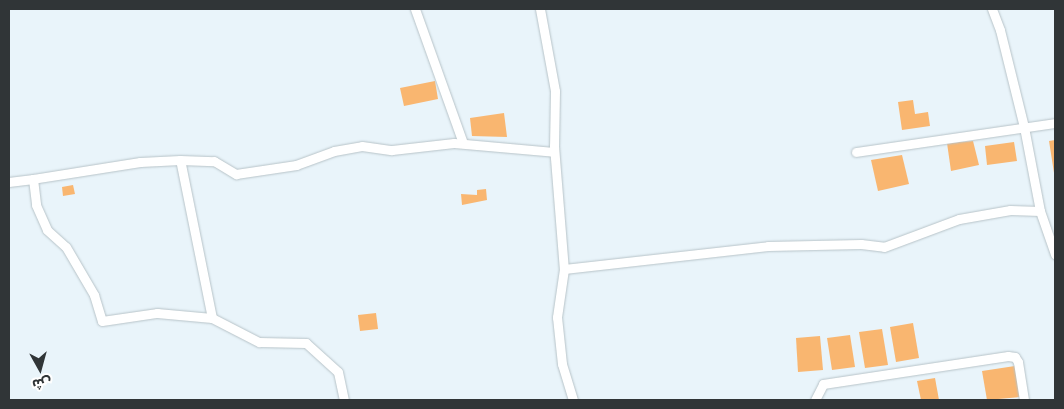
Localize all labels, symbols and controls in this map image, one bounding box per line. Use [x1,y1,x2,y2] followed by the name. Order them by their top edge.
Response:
[15,344,65,394] north arrow
[31,375,52,394] text: ش

